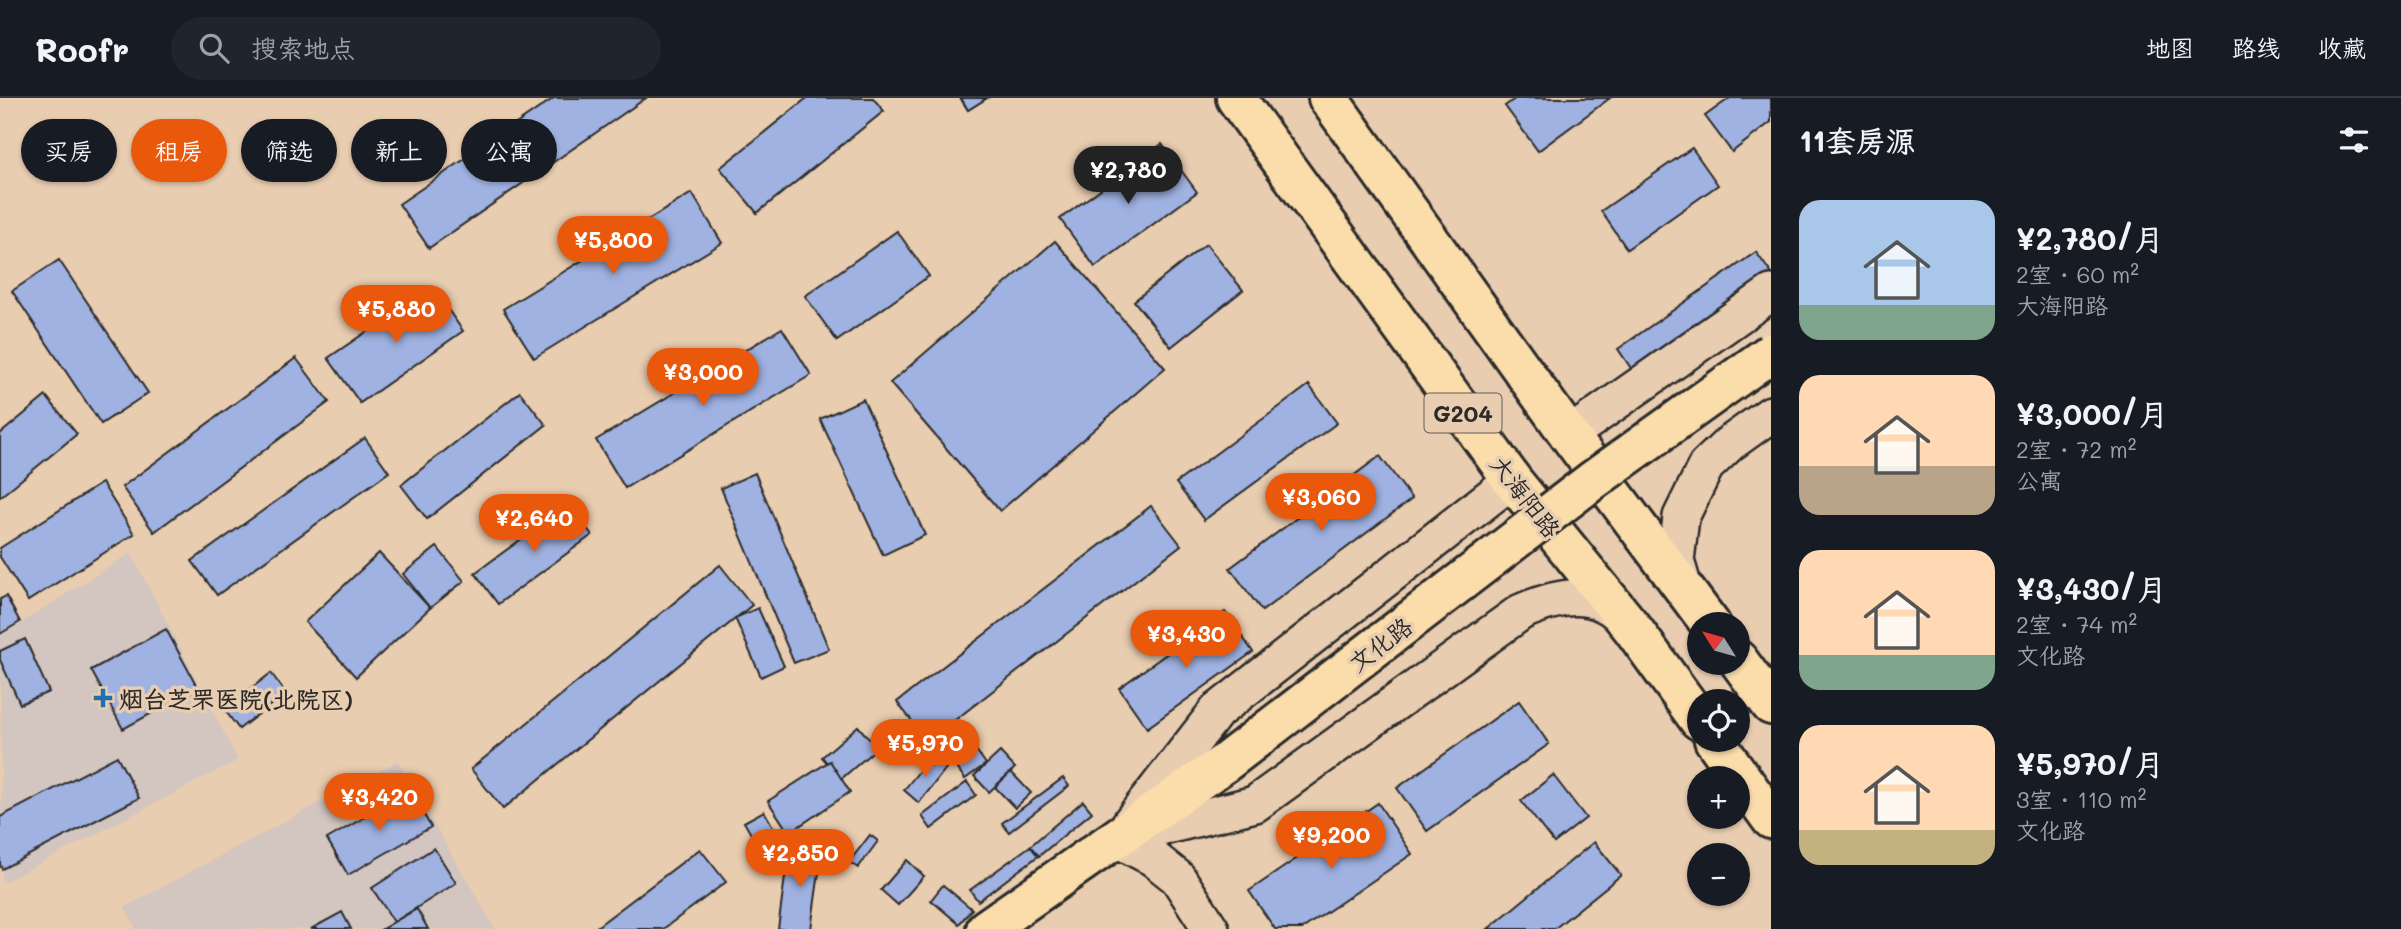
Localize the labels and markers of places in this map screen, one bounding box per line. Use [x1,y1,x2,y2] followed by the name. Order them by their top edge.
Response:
[1071,146,1185,206] pin: ¥2,780
[556,216,670,276] pin: ¥5,800
[339,286,453,345] pin: ¥5,880
[646,348,760,408] pin: ¥3,000
[1264,474,1378,533] pin: ¥3,060
[477,494,591,554] pin: ¥2,640
[1129,610,1243,670] pin: ¥3,430
[119,683,353,714] place label: 烟台芝罘医院(北院区)
[93,688,113,708] marker: 烟台芝罘医院(北院区)
[868,720,982,779] pin: ¥5,970
[322,774,436,833] pin: ¥3,420
[1274,812,1388,871] pin: ¥9,200
[743,830,857,889] pin: ¥2,850

